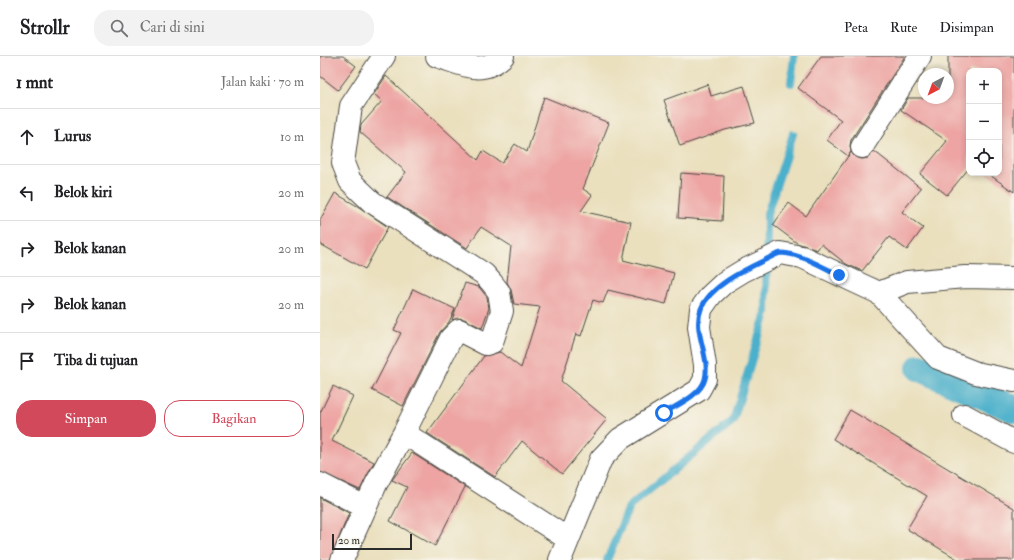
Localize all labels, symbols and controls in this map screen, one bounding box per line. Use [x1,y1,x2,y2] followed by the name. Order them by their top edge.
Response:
[94,10,374,46] search box
[20,16,70,40] text: Strollr
[108,17,130,39] icon: search
[140,18,205,37] text: Cari di sini
[844,19,868,36] text: Peta
[890,19,917,36] text: Rute
[939,19,994,36] text: Disimpan
[918,68,954,104] north arrow
[966,68,1002,176] map controls
[966,68,1002,104] button: +
[16,72,53,93] text: 1 mnt
[221,74,304,90] text: Jalan kaki · 70 m
[966,104,1002,140] button: −
[16,126,38,148] icon: ahead
[54,127,91,146] text: Lurus
[280,129,304,145] text: 10 m
[966,140,1002,176] button: locate
[16,182,38,204] icon: left
[54,183,112,202] text: Belok kiri
[278,185,304,201] text: 20 m
[16,238,38,260] icon: right
[54,239,126,258] text: Belok kanan
[278,241,304,257] text: 20 m
[830,266,848,284] route end
[16,294,38,316] icon: right
[54,295,126,314] text: Belok kanan
[278,297,304,313] text: 20 m
[16,350,38,372] icon: arrive
[54,351,138,370] text: Tiba di tujuan
[16,400,156,437] button: Simpan
[164,400,304,437] button: Bagikan
[655,404,673,422] route start
[332,532,412,551] scale bar
[338,534,360,547] text: 20 m

